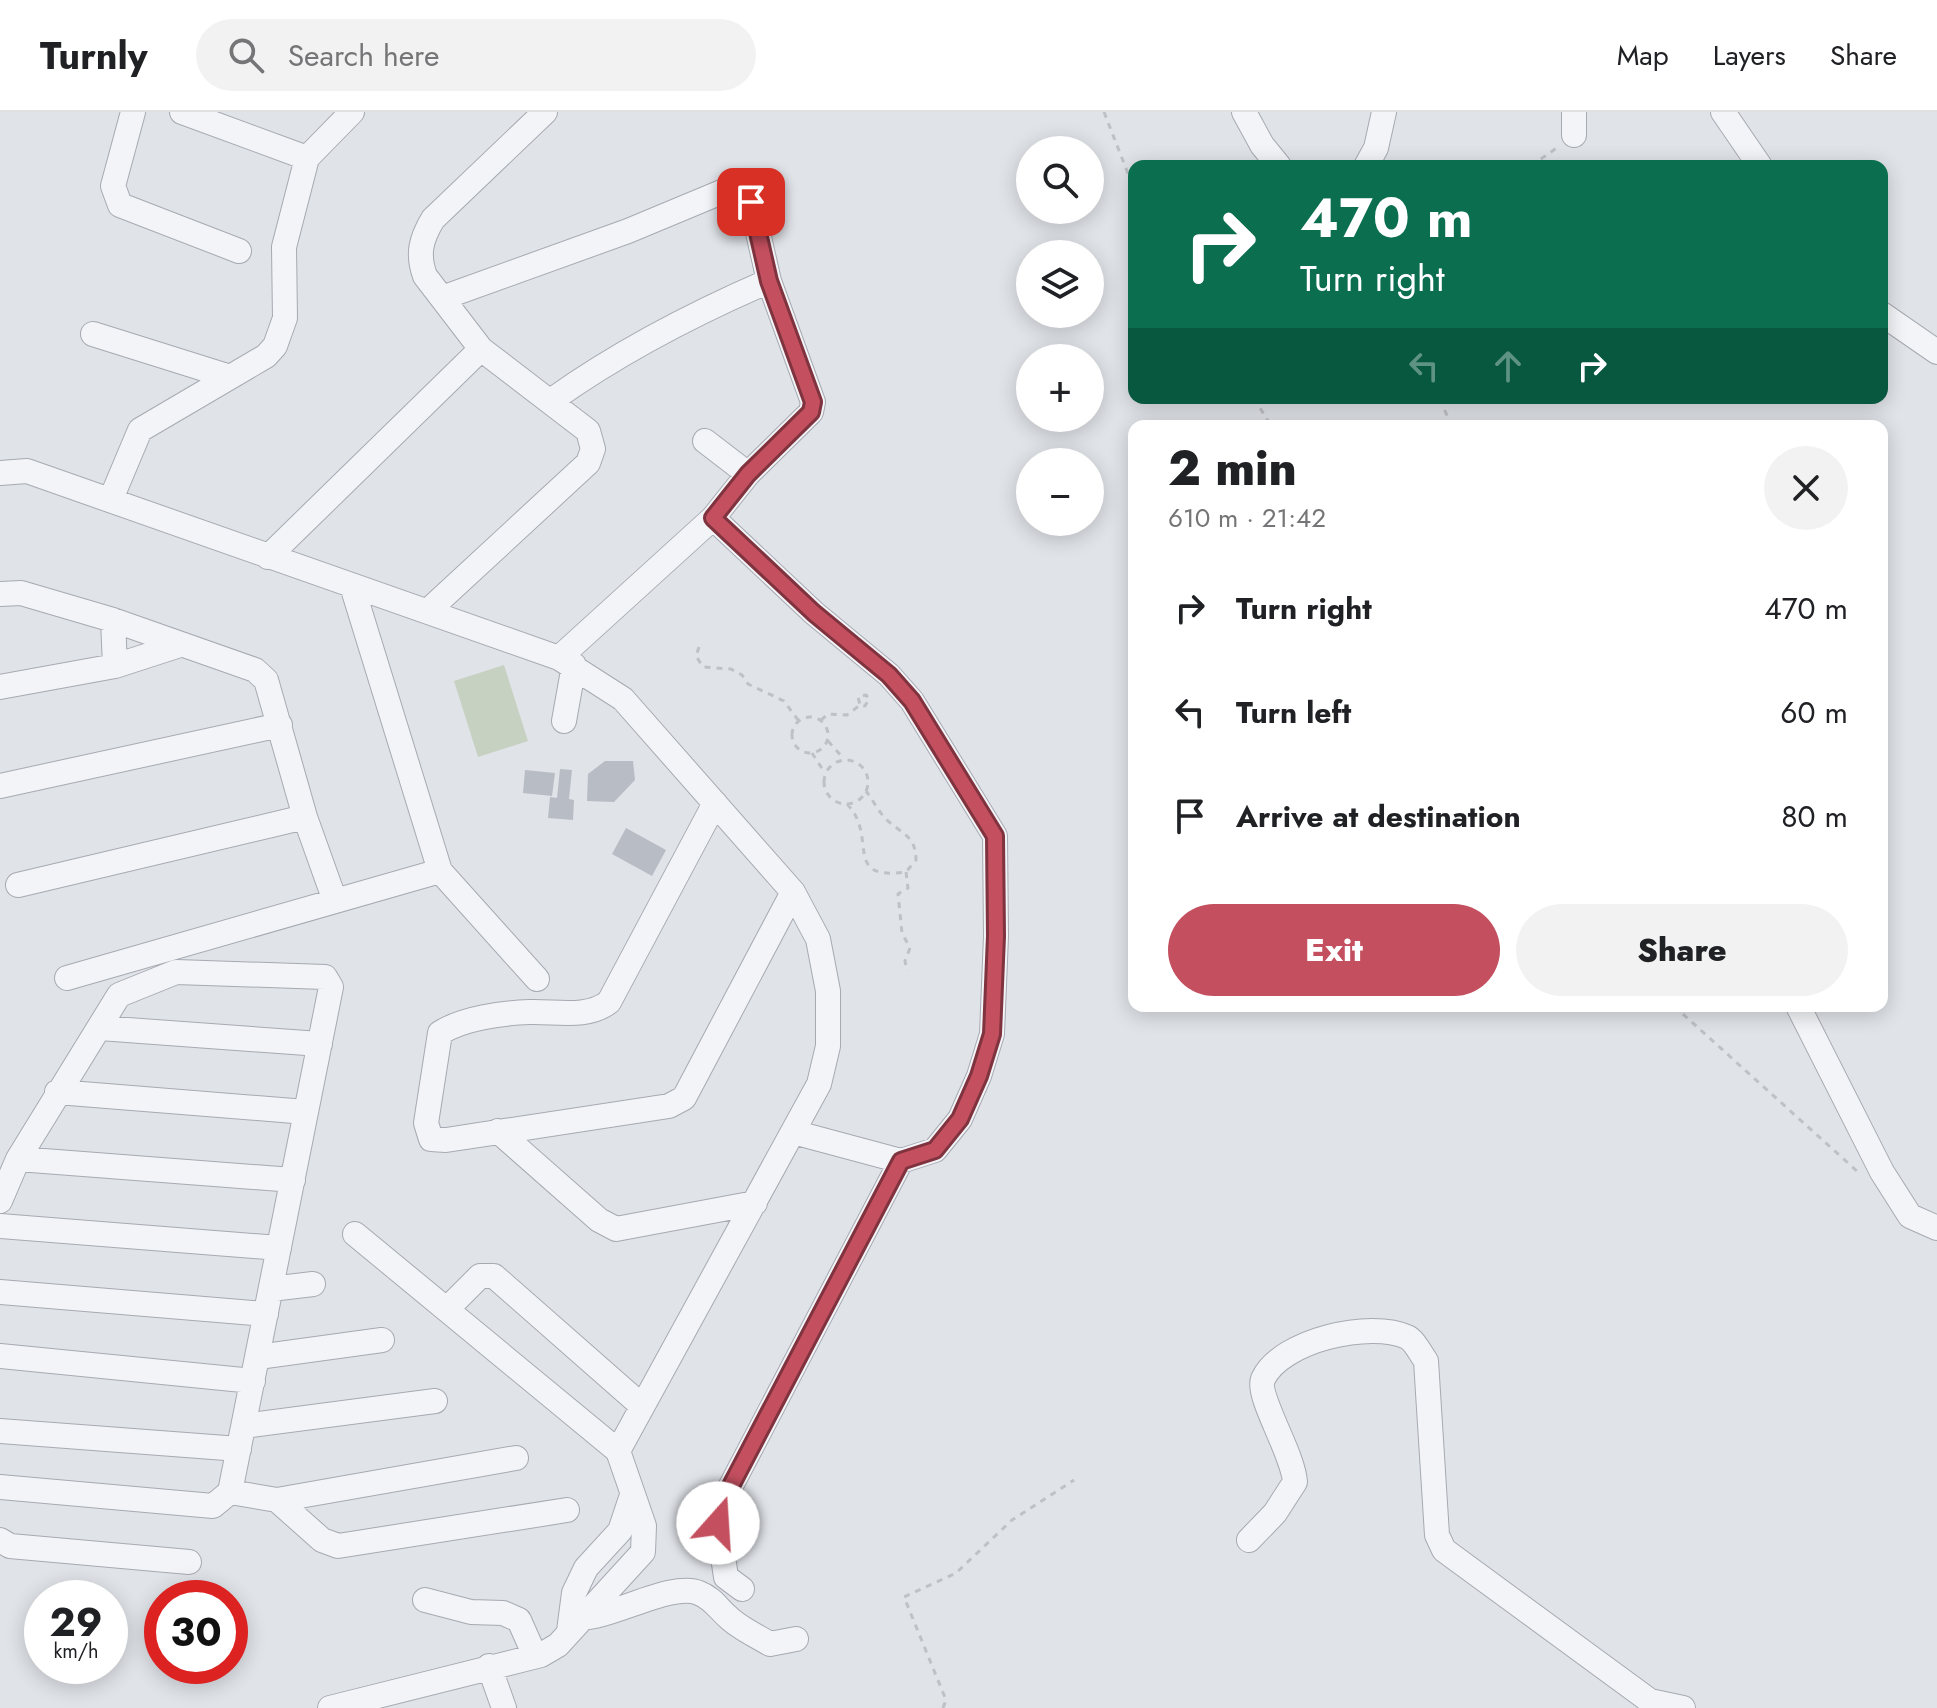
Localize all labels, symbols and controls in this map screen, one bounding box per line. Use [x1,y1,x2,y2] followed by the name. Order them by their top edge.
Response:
[196,19,756,91] search box
[40,28,148,83] text: Turnly
[224,33,268,77] icon: search
[288,34,439,77] text: Search here
[1617,35,1669,76] text: Map
[1713,35,1786,76] text: Layers
[1830,35,1897,76] text: Share
[1016,136,1104,536] map controls
[1016,136,1104,224] button: search
[717,168,785,236] pin
[1300,177,1473,258] text: 470 m
[729,180,773,224] icon: arrive
[1168,192,1272,296] icon: right
[1016,240,1104,328] button: layers
[1300,252,1445,304] text: Turn right
[1016,344,1104,432] button: +
[1402,344,1446,388] icon: left
[1486,344,1530,388] icon: ahead
[1570,344,1614,388] icon: right
[1168,434,1297,503] text: 2 min
[1764,446,1848,530] button: close
[1016,448,1104,536] button: −
[1168,499,1326,537] text: 610 m · 21:42
[1168,586,1212,630] icon: right
[1236,587,1372,630] text: Turn right
[1764,587,1848,630] text: 470 m
[1168,690,1212,734] icon: left
[1236,691,1351,734] text: Turn left
[1780,691,1848,734] text: 60 m
[1168,794,1212,838] icon: arrive
[1236,795,1521,838] text: Arrive at destination
[1781,795,1848,838] text: 80 m
[1168,904,1500,996] button: Exit
[1516,904,1848,996] button: Share
[676,1481,760,1565] position arrow
[144,1580,248,1684] speed limit sign: 30
[50,1593,103,1651] text: 29
[53,1637,99,1666] text: km/h

